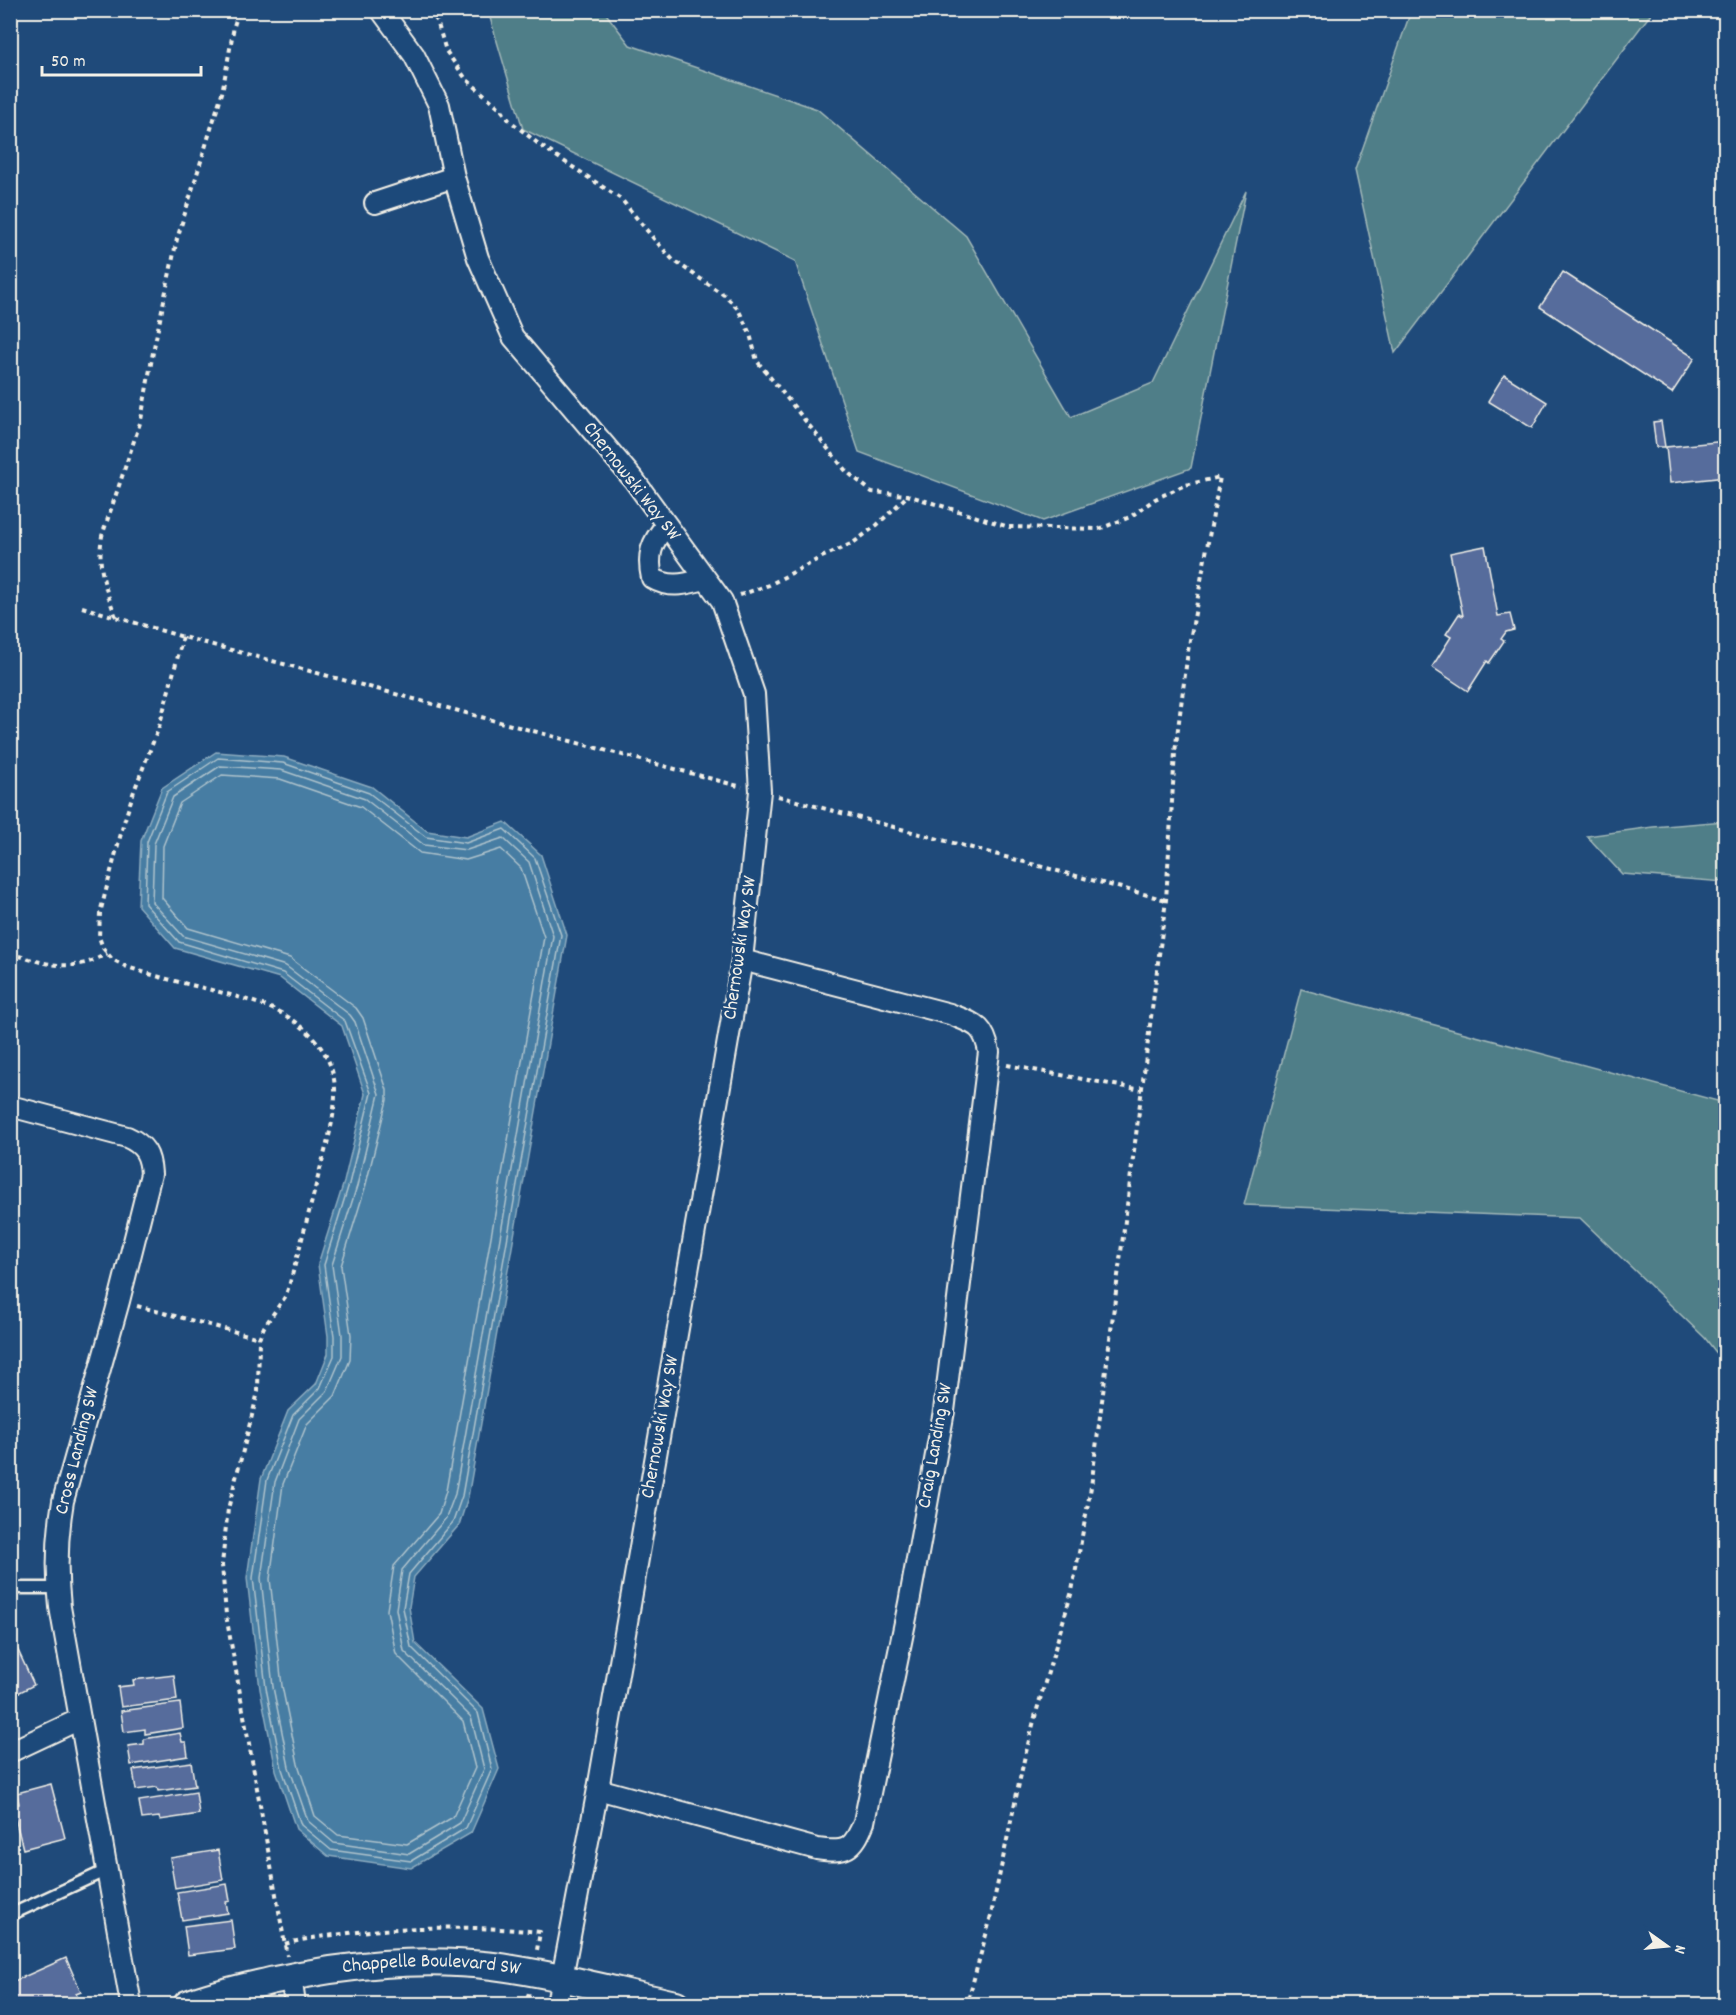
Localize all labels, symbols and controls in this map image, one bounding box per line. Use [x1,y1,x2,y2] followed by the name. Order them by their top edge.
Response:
[42,39,201,77] scale bar
[51,50,86,75] text: 50 m
[575,416,687,548] street label: Chernowski Way SW
[717,874,765,1022] street label: Chernowski Way SW
[635,1353,687,1501] street label: Chernowski Way SW
[911,1381,961,1511] street label: Craig Landing SW
[49,1384,107,1518] street label: Cross Landing SW
[1637,1916,1697,1976] north arrow
[1667,1942,1691,1956] text: N
[341,1948,523,1984] street label: Chappelle Boulevard SW

